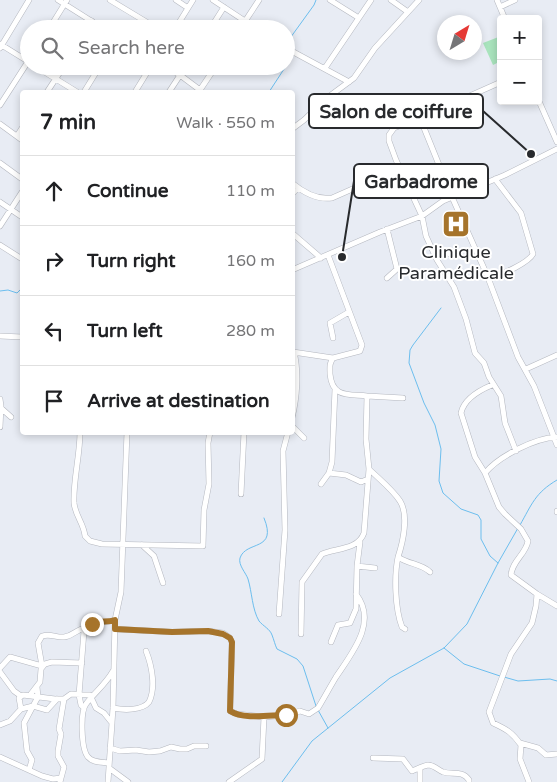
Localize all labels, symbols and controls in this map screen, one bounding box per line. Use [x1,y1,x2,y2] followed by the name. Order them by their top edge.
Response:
[437,15,482,60] north arrow
[497,15,542,105] map controls
[497,15,542,60] button: +
[20,20,295,75] search box
[38,34,66,62] icon: search
[78,37,185,59] text: Search here
[497,60,542,105] button: −
[309,94,483,128] callout: Salon de coiffure
[319,101,473,123] text: Salon de coiffure
[40,110,96,135] text: 7 min
[176,113,275,133] text: Walk · 550 m
[354,164,488,198] callout: Garbadrome
[364,171,478,193] text: Garbadrome
[40,177,68,205] icon: ahead
[87,180,169,202] text: Continue
[226,181,275,201] text: 110 m
[441,209,471,239] hospital icon: Clinique Paramédicale
[398,241,514,284] place label: Clinique Paramédicale
[40,247,68,275] icon: right
[87,250,175,272] text: Turn right
[226,251,275,271] text: 160 m
[40,317,68,345] icon: left
[87,320,163,342] text: Turn left
[226,321,275,341] text: 280 m
[40,387,68,415] icon: arrive
[87,390,270,412] text: Arrive at destination
[81,613,104,636] route end
[275,704,298,727] route start

